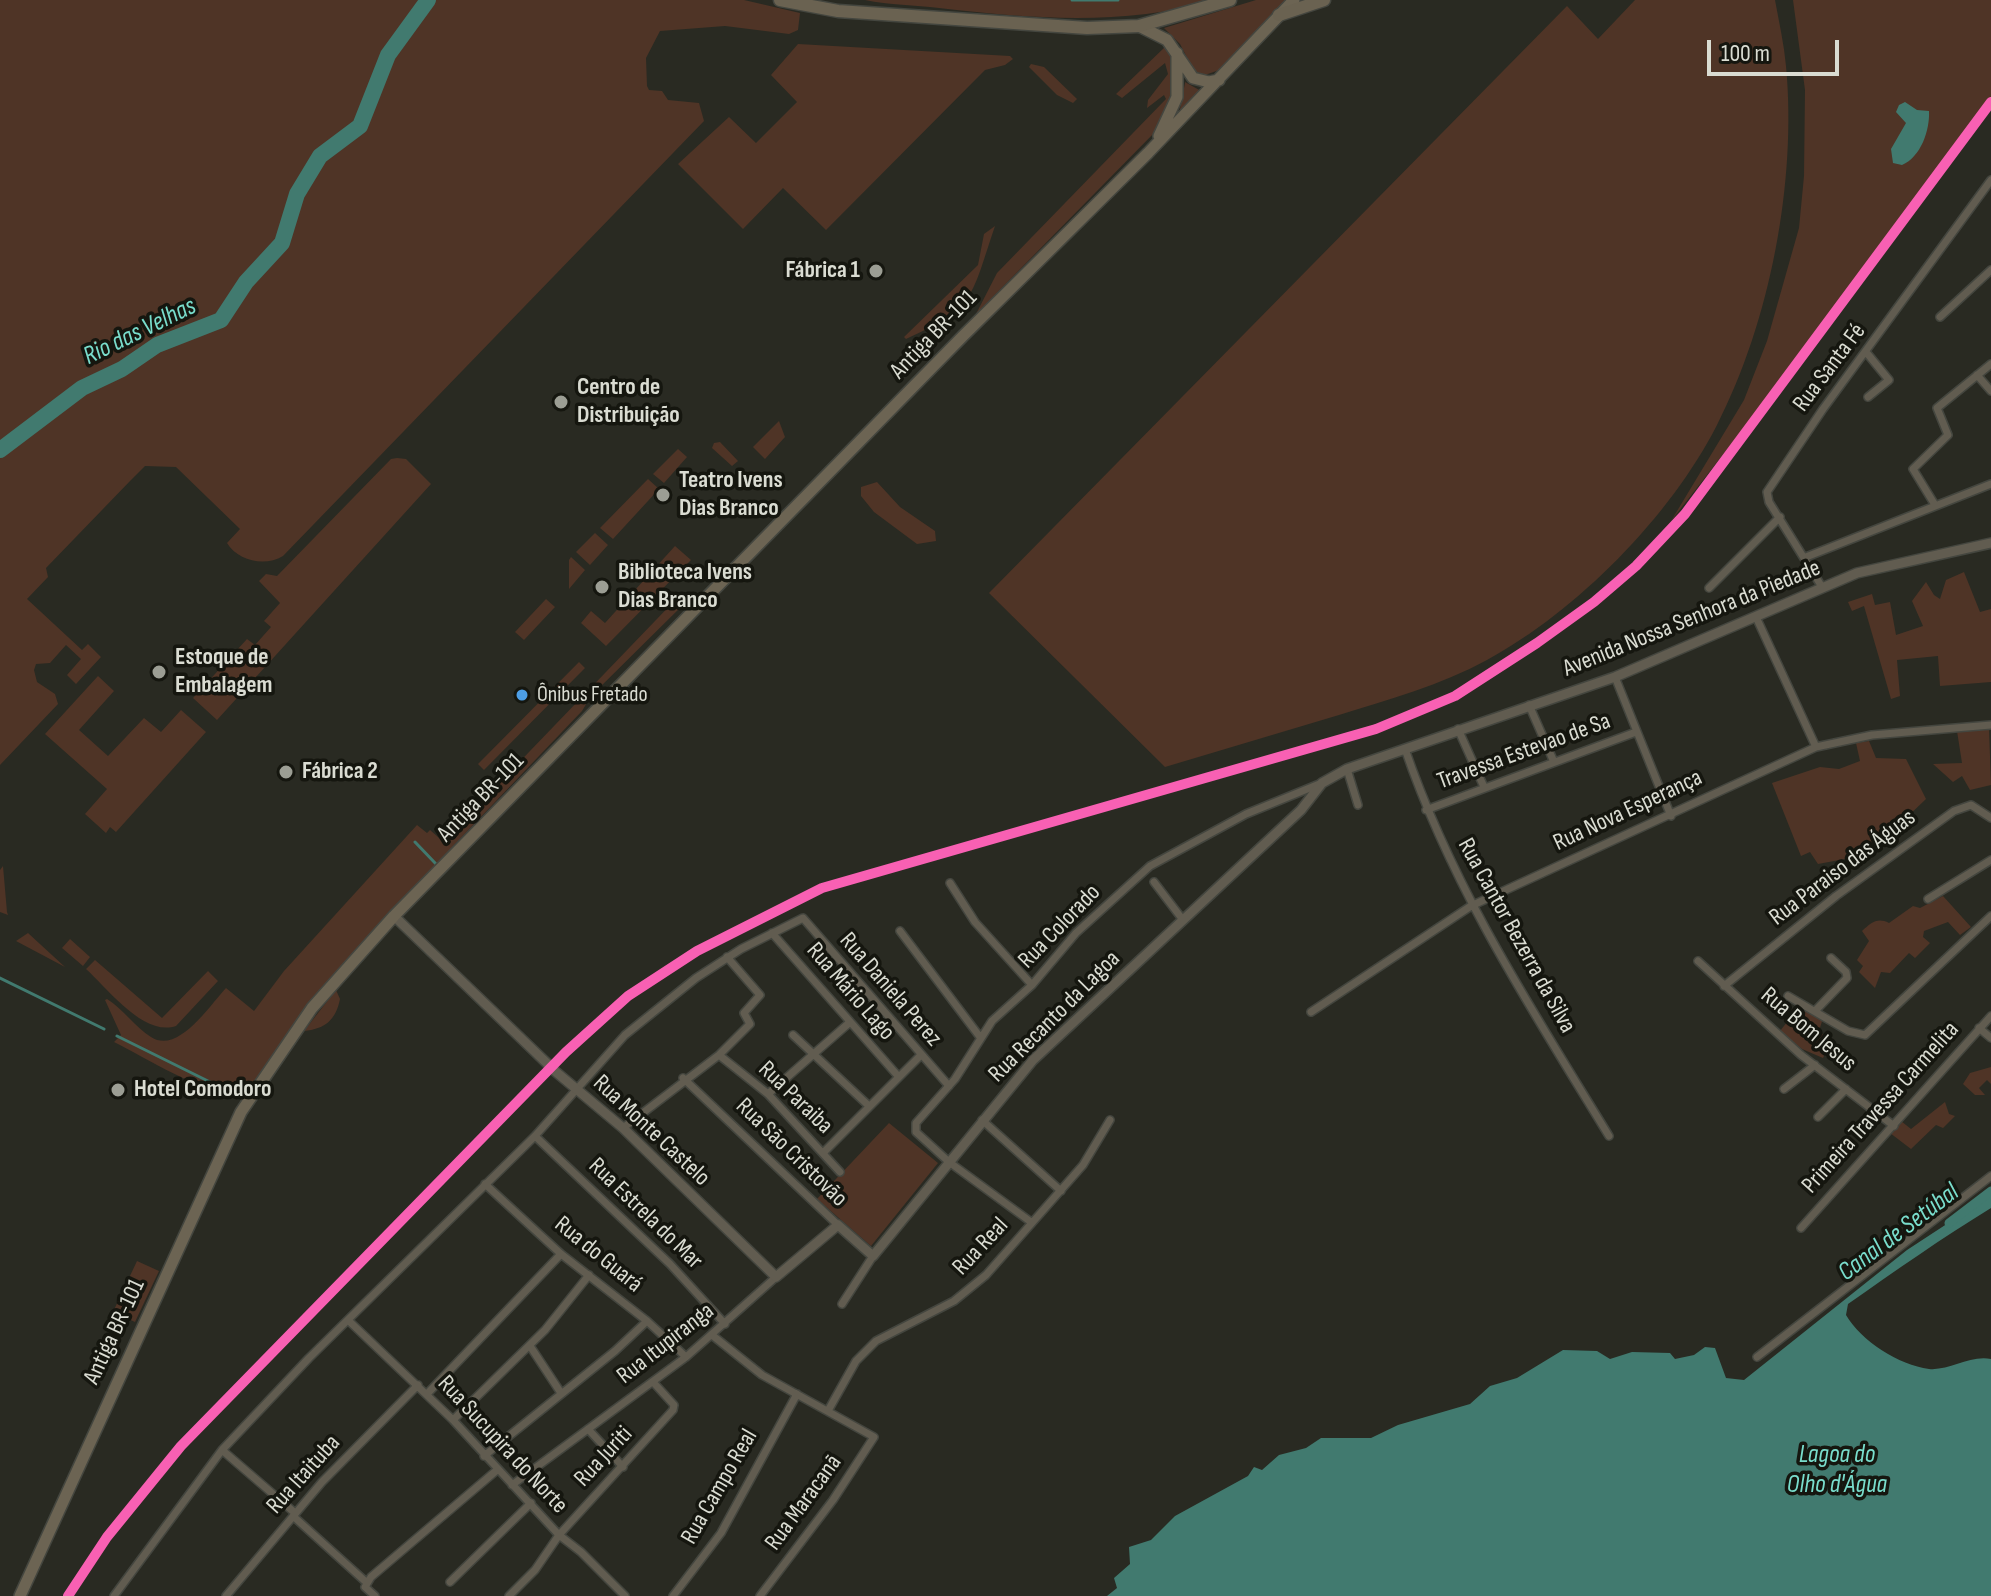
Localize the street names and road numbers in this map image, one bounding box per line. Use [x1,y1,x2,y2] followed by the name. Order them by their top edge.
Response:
[884,284,984,386] street label: Antiga BR-101
[1788,318,1872,418] street label: Rua Santa Fé
[1559,554,1825,684] street label: Avenida Nossa Senhora da Piedade
[1433,707,1615,797] street label: Travessa Estevao de Sa
[431,747,531,849] street label: Antiga BR-101
[1549,764,1707,858] street label: Rua Nova Esperança
[1764,804,1922,932] street label: Rua Paraiso das Águas
[1451,834,1581,1038] street label: Rua Cantor Bezerra da Silva
[1013,879,1107,975] street label: Rua Colorado
[833,927,947,1053] street label: Rua Daniela Perez
[800,937,900,1047] street label: Rua Mário Lago
[983,945,1127,1089] street label: Rua Recanto da Lagoa
[1754,982,1862,1078] street label: Rua Bom Jesus
[1796,1016,1966,1200] street label: Primeira Travessa Carmelita
[752,1055,838,1141] street label: Rua Paraiba
[586,1069,716,1193] street label: Rua Monte Castelo
[729,1093,853,1213] street label: Rua São Cristovão
[582,1152,708,1276] street label: Rua Estrela do Mar
[548,1211,648,1299] street label: Rua do Guará
[947,1212,1015,1282] street label: Rua Real
[78,1275,152,1389] street label: Antiga BR-101
[612,1297,720,1391] street label: Rua Itupiranga
[431,1370,573,1520] street label: Rua Sucupira do Norte
[569,1421,639,1493] street label: Rua Juriti
[676,1424,764,1550] street label: Rua Campo Real
[261,1430,347,1520] street label: Rua Itaituba
[760,1449,848,1557] street label: Rua Maracanã

